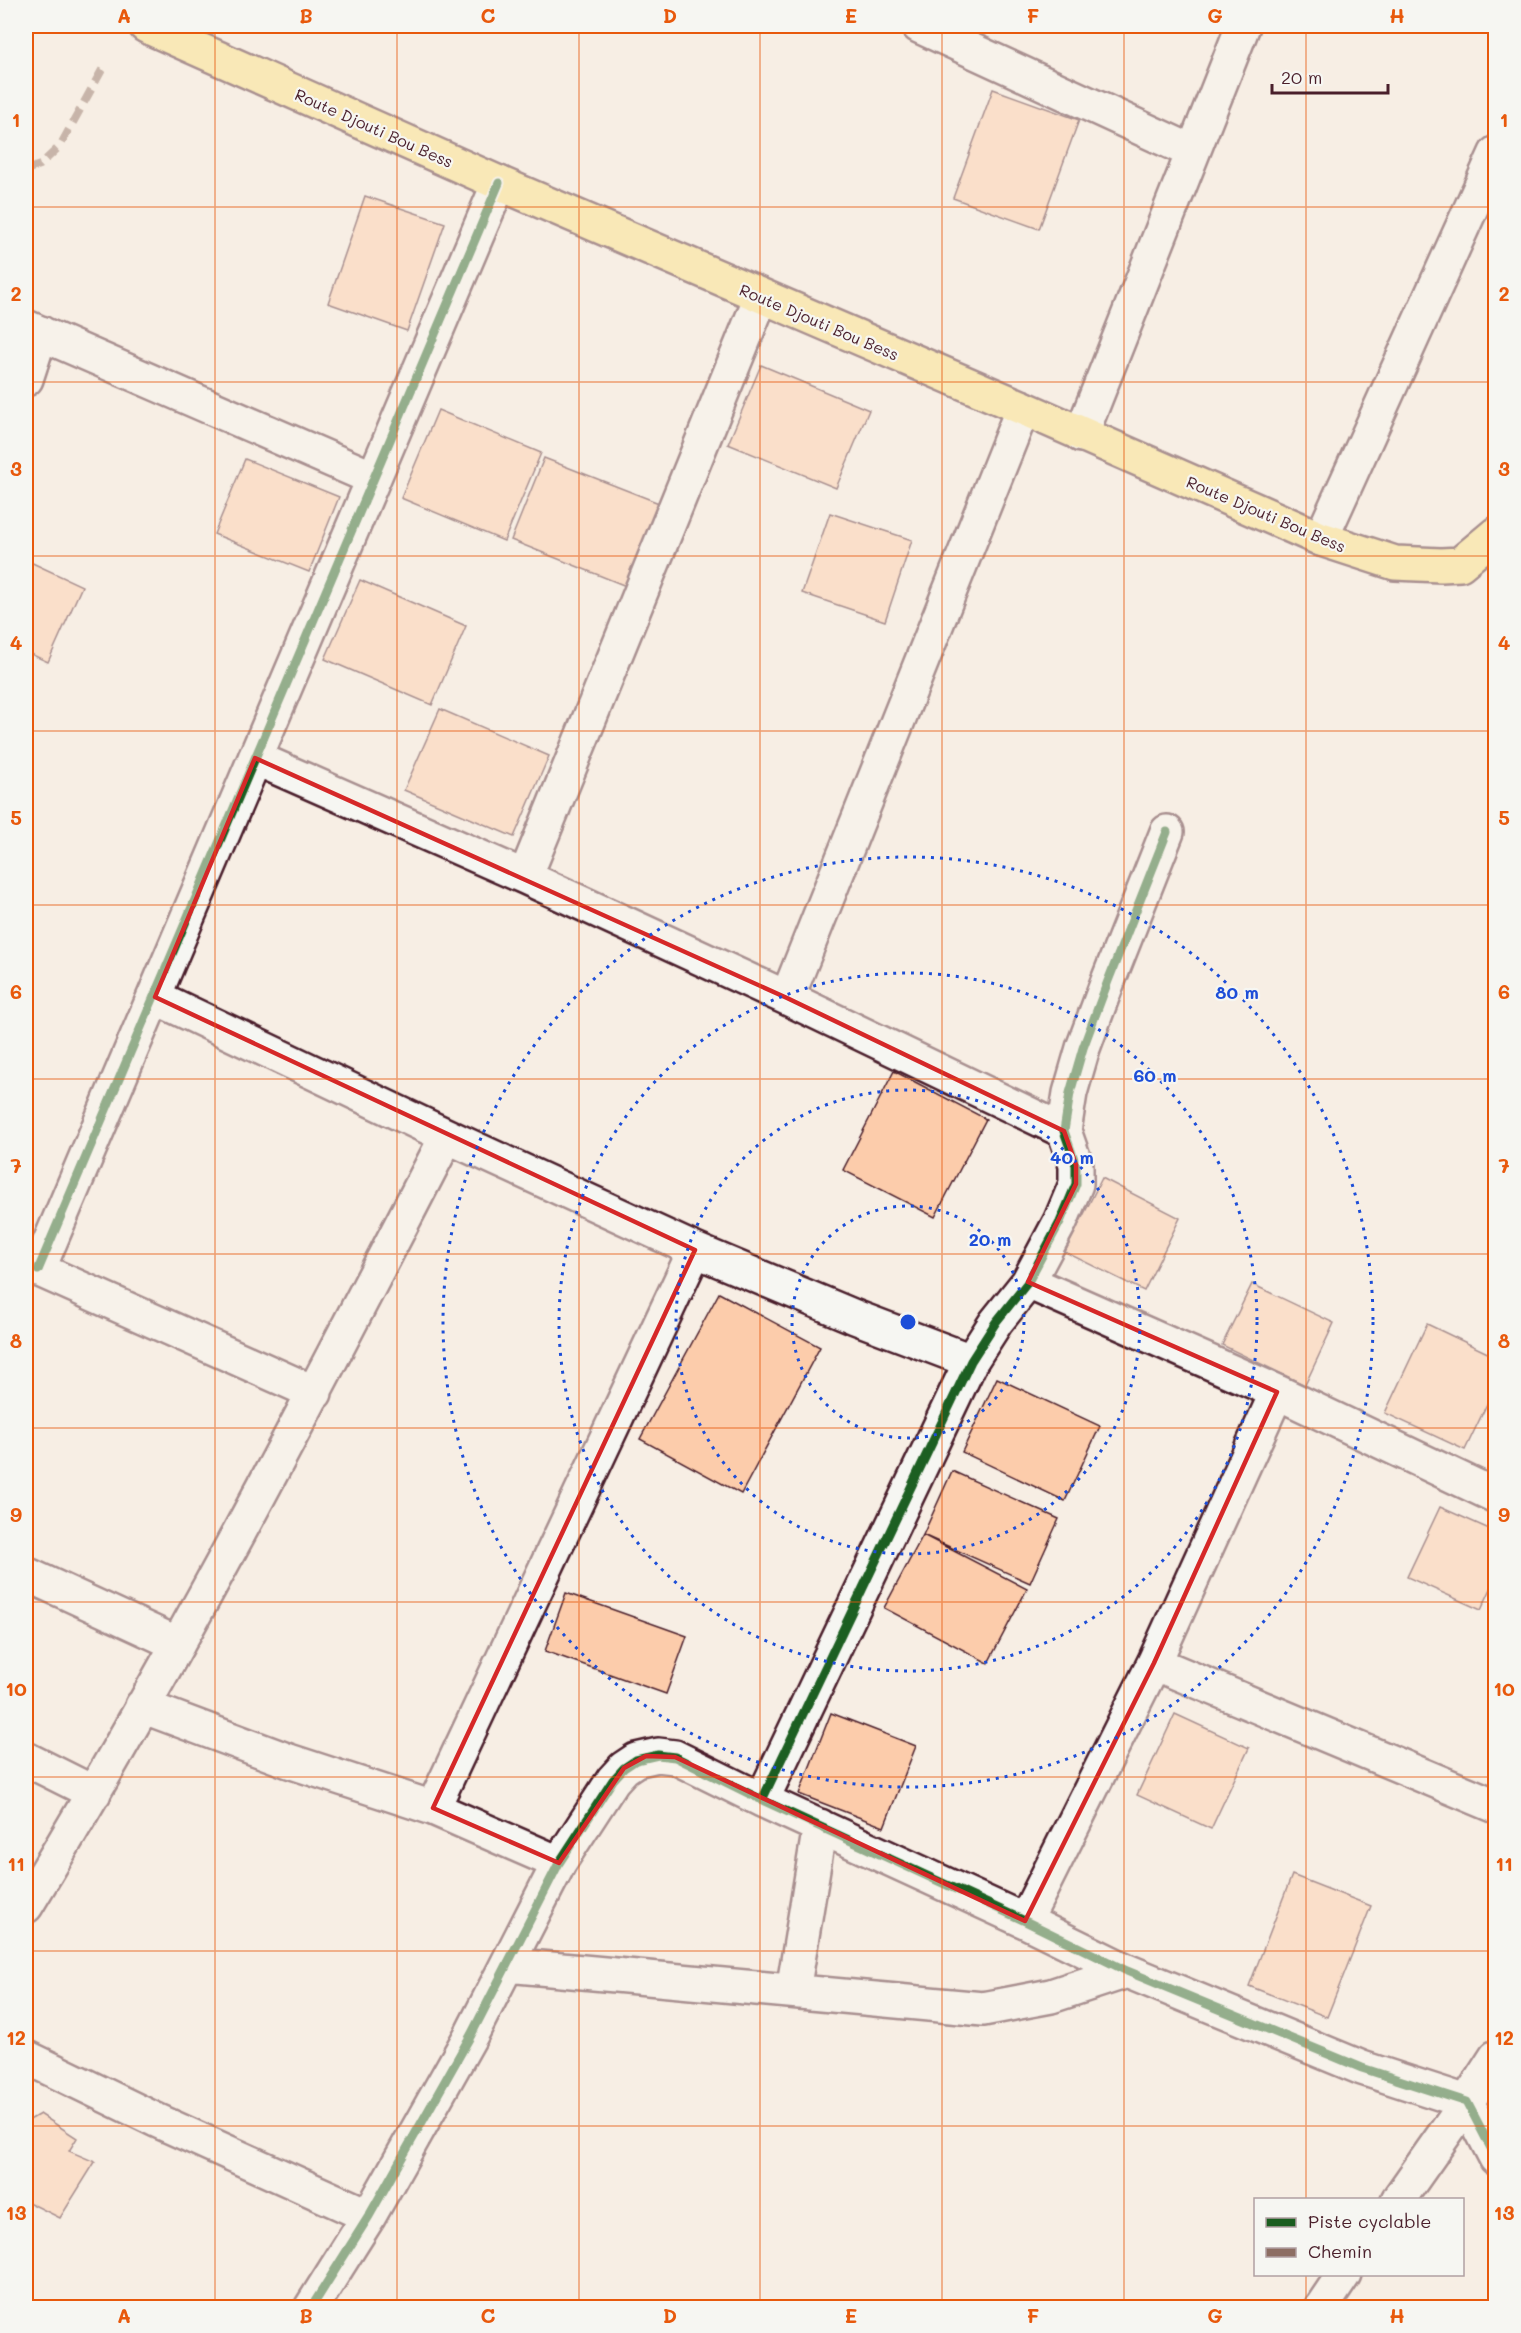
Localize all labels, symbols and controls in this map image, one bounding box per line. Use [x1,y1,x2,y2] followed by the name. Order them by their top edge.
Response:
[117,2,131,28] text: A
[299,2,313,28] text: B
[481,2,496,28] text: C
[663,2,677,28] text: D
[845,2,857,28] text: E
[1027,2,1040,28] text: F
[1207,2,1223,28] text: G
[1389,2,1405,28] text: H
[1272,57,1388,95] scale bar
[1281,65,1322,89] text: 20 m
[292,83,457,172] street label: Route Djouti Bou Bess
[12,106,20,132] text: 1
[1500,106,1508,132] text: 1
[736,278,902,365] street label: Route Djouti Bou Bess
[10,280,22,306] text: 2
[1498,280,1510,306] text: 2
[10,455,22,481] text: 3
[1498,455,1510,481] text: 3
[1183,470,1349,557] street label: Route Djouti Bou Bess
[10,629,23,655] text: 4
[1498,629,1511,655] text: 4
[10,804,22,830] text: 5
[1498,804,1510,830] text: 5
[10,978,22,1004] text: 6
[1498,978,1510,1004] text: 6
[1215,980,1259,1004] text: 80 m
[1133,1063,1177,1087] text: 60 m
[1050,1145,1094,1169] text: 40 m
[10,1152,22,1178] text: 7
[1498,1152,1510,1178] text: 7
[969,1227,1011,1251] text: 20 m
[898,1312,918,1332] centre of rings
[10,1327,22,1353] text: 8
[1498,1327,1510,1353] text: 8
[10,1501,22,1527] text: 9
[1498,1501,1510,1527] text: 9
[5,1675,27,1701] text: 10
[1493,1675,1515,1701] text: 10
[7,1850,25,1876] text: 11
[1495,1850,1513,1876] text: 11
[6,2024,26,2050] text: 12
[1494,2024,1514,2050] text: 12
[1254,2198,1464,2276] legend
[6,2199,26,2225] text: 13
[1494,2199,1514,2225] text: 13
[1308,2209,1432,2233] text: Piste cyclable
[1308,2239,1372,2263] text: Chemin
[117,2302,131,2328] text: A
[299,2302,313,2328] text: B
[481,2302,496,2328] text: C
[663,2302,677,2328] text: D
[845,2302,857,2328] text: E
[1027,2302,1040,2328] text: F
[1207,2302,1223,2328] text: G
[1389,2302,1405,2328] text: H

